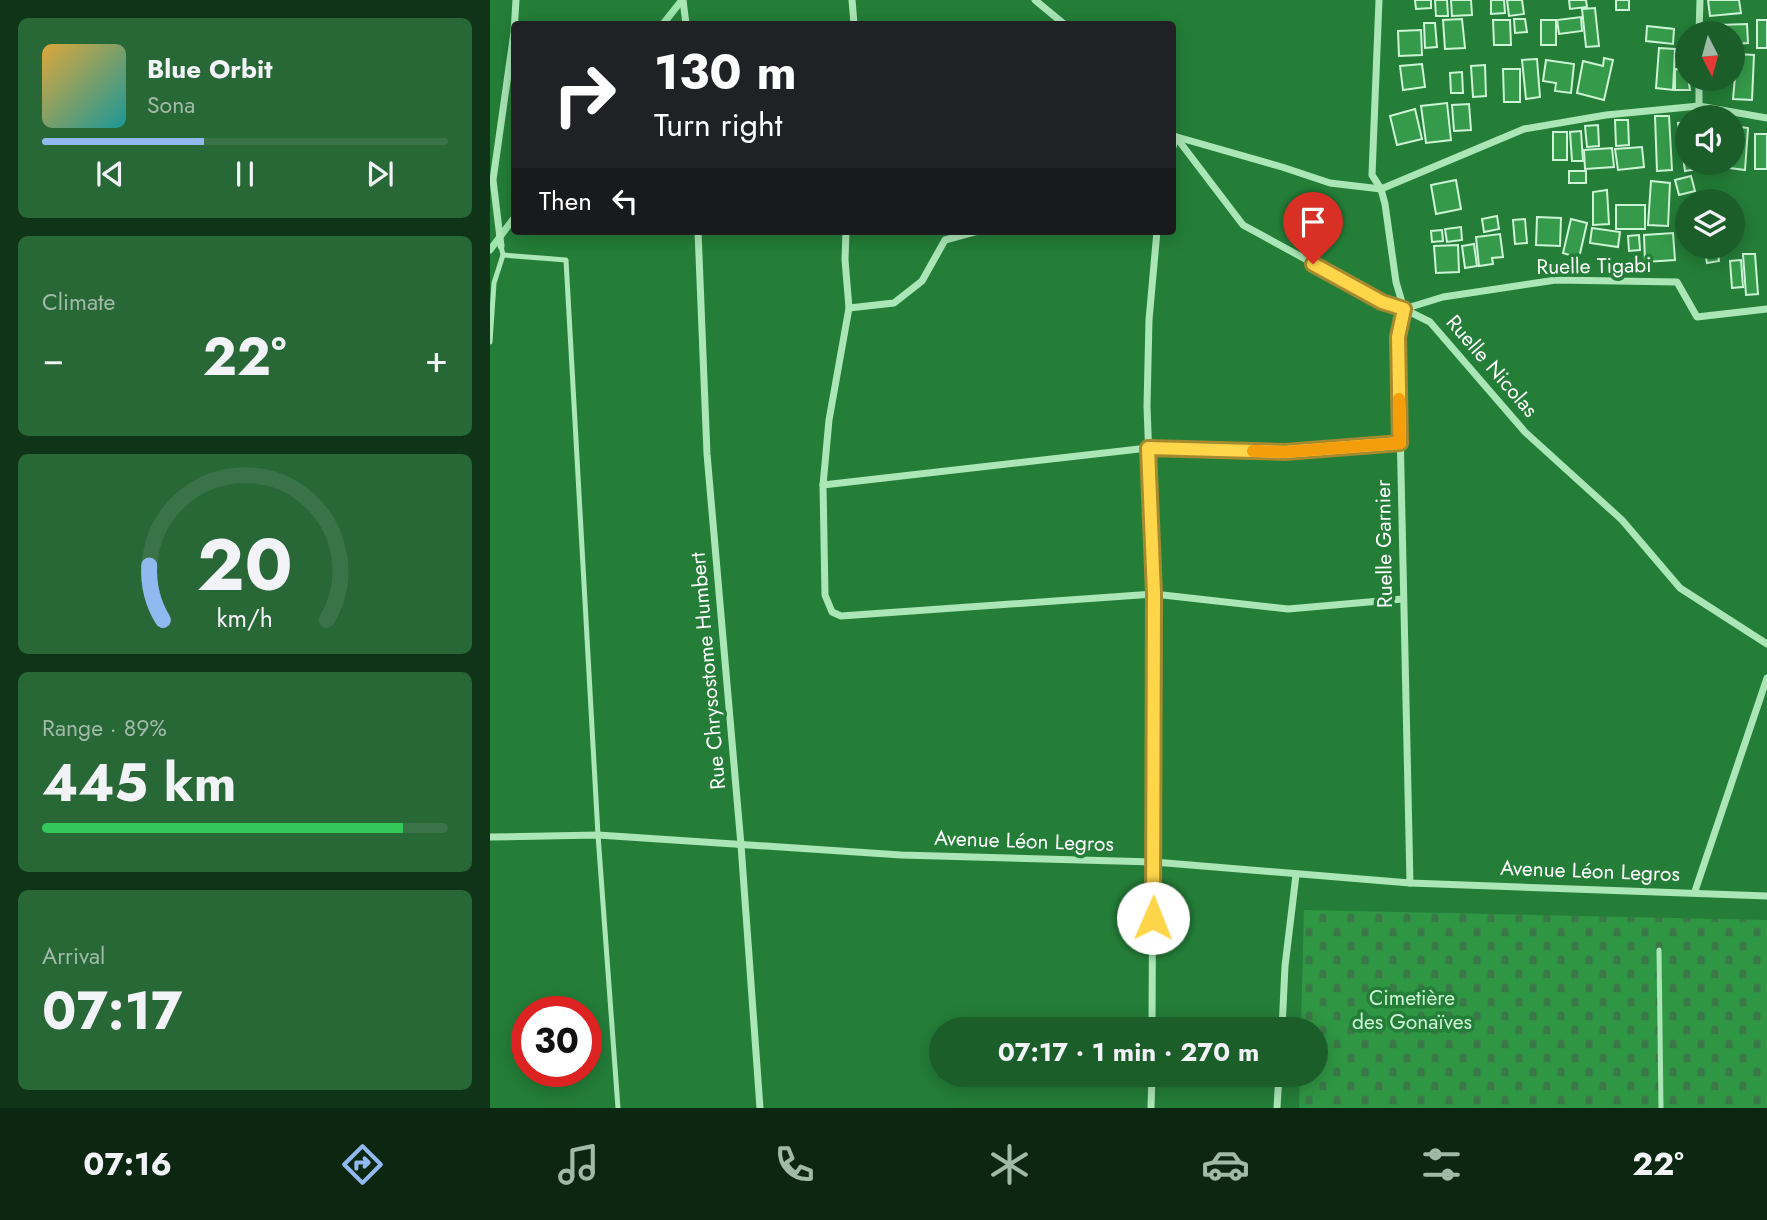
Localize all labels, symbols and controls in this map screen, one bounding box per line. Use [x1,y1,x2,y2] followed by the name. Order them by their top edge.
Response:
[1675,21,1745,91] north arrow
[1675,21,1745,259] map controls
[654,37,797,107] text: 130 m
[539,49,630,140] icon: right
[147,50,272,88] text: Blue Orbit
[147,88,195,122] text: Sona
[654,102,783,148] text: Turn right
[1675,105,1745,175] button: sound
[91,155,129,193] icon: previous
[226,155,264,193] icon: pause
[361,155,399,193] icon: next
[539,182,592,220] text: Then
[606,182,644,220] icon: left
[1675,189,1745,259] button: layers
[1283,192,1343,264] pin
[1294,203,1332,241] icon: arrive
[1536,250,1652,282] street label: Ruelle Tigabi
[42,285,115,319] text: Climate
[1439,308,1545,424] street label: Ruelle Nicolas
[203,319,286,395] text: 22°
[42,331,64,386] text: −
[425,331,448,386] text: +
[1368,479,1400,608] street label: Ruelle Garnier
[197,512,293,617] text: 20
[683,551,733,791] street label: Rue Chrysostome Humbert
[217,600,273,636] text: km/h
[42,711,167,745] text: Range · 89%
[42,745,236,821] text: 445 km
[934,823,1114,859] street label: Avenue Léon Legros
[1500,853,1680,889] street label: Avenue Léon Legros
[1116,881,1190,955] position arrow
[42,939,105,973] text: Arrival
[42,973,182,1049] text: 07:17
[1352,983,1472,1037] park label: Cimetière des Gonaïves
[511,996,602,1087] speed limit sign: 30
[998,1033,1259,1071] text: 07:17 · 1 min · 270 m
[338,1140,387,1189] icon: directions
[554,1140,603,1189] icon: music
[770,1140,819,1189] icon: phone
[985,1140,1034,1189] icon: climate
[1201,1140,1250,1189] icon: car
[1417,1140,1466,1189] icon: filters
[83,1141,172,1187] text: 07:16
[1632,1141,1684,1187] text: 22°

